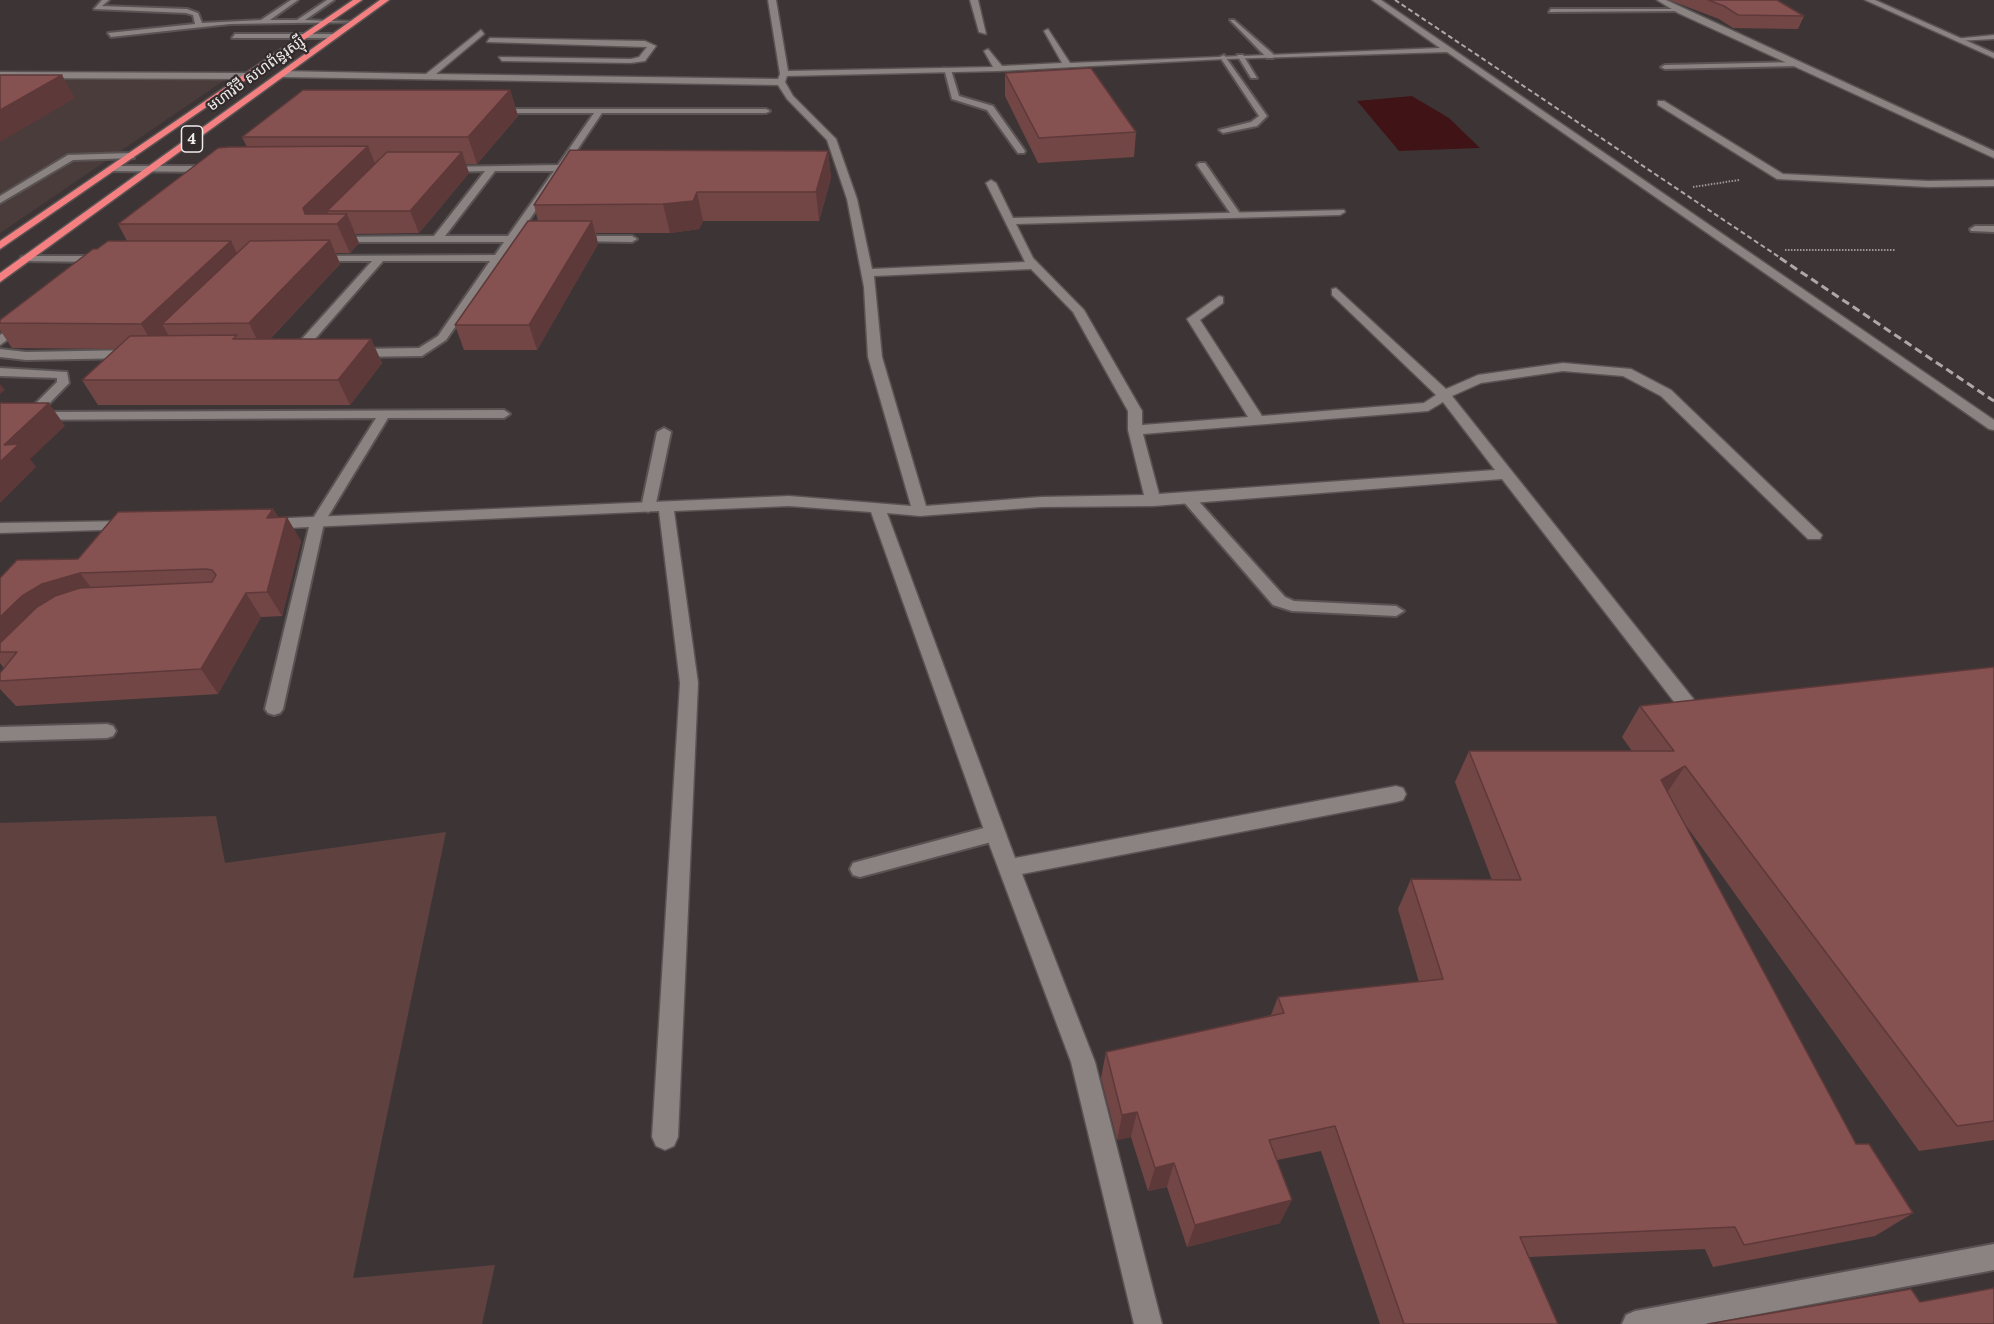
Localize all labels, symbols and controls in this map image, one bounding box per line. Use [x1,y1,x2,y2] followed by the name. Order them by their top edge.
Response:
[204,33,308,115] street label: មហាវិថី សហព័ន្ធរុស្ស៊ី
[182,126,202,152] road number: 4

